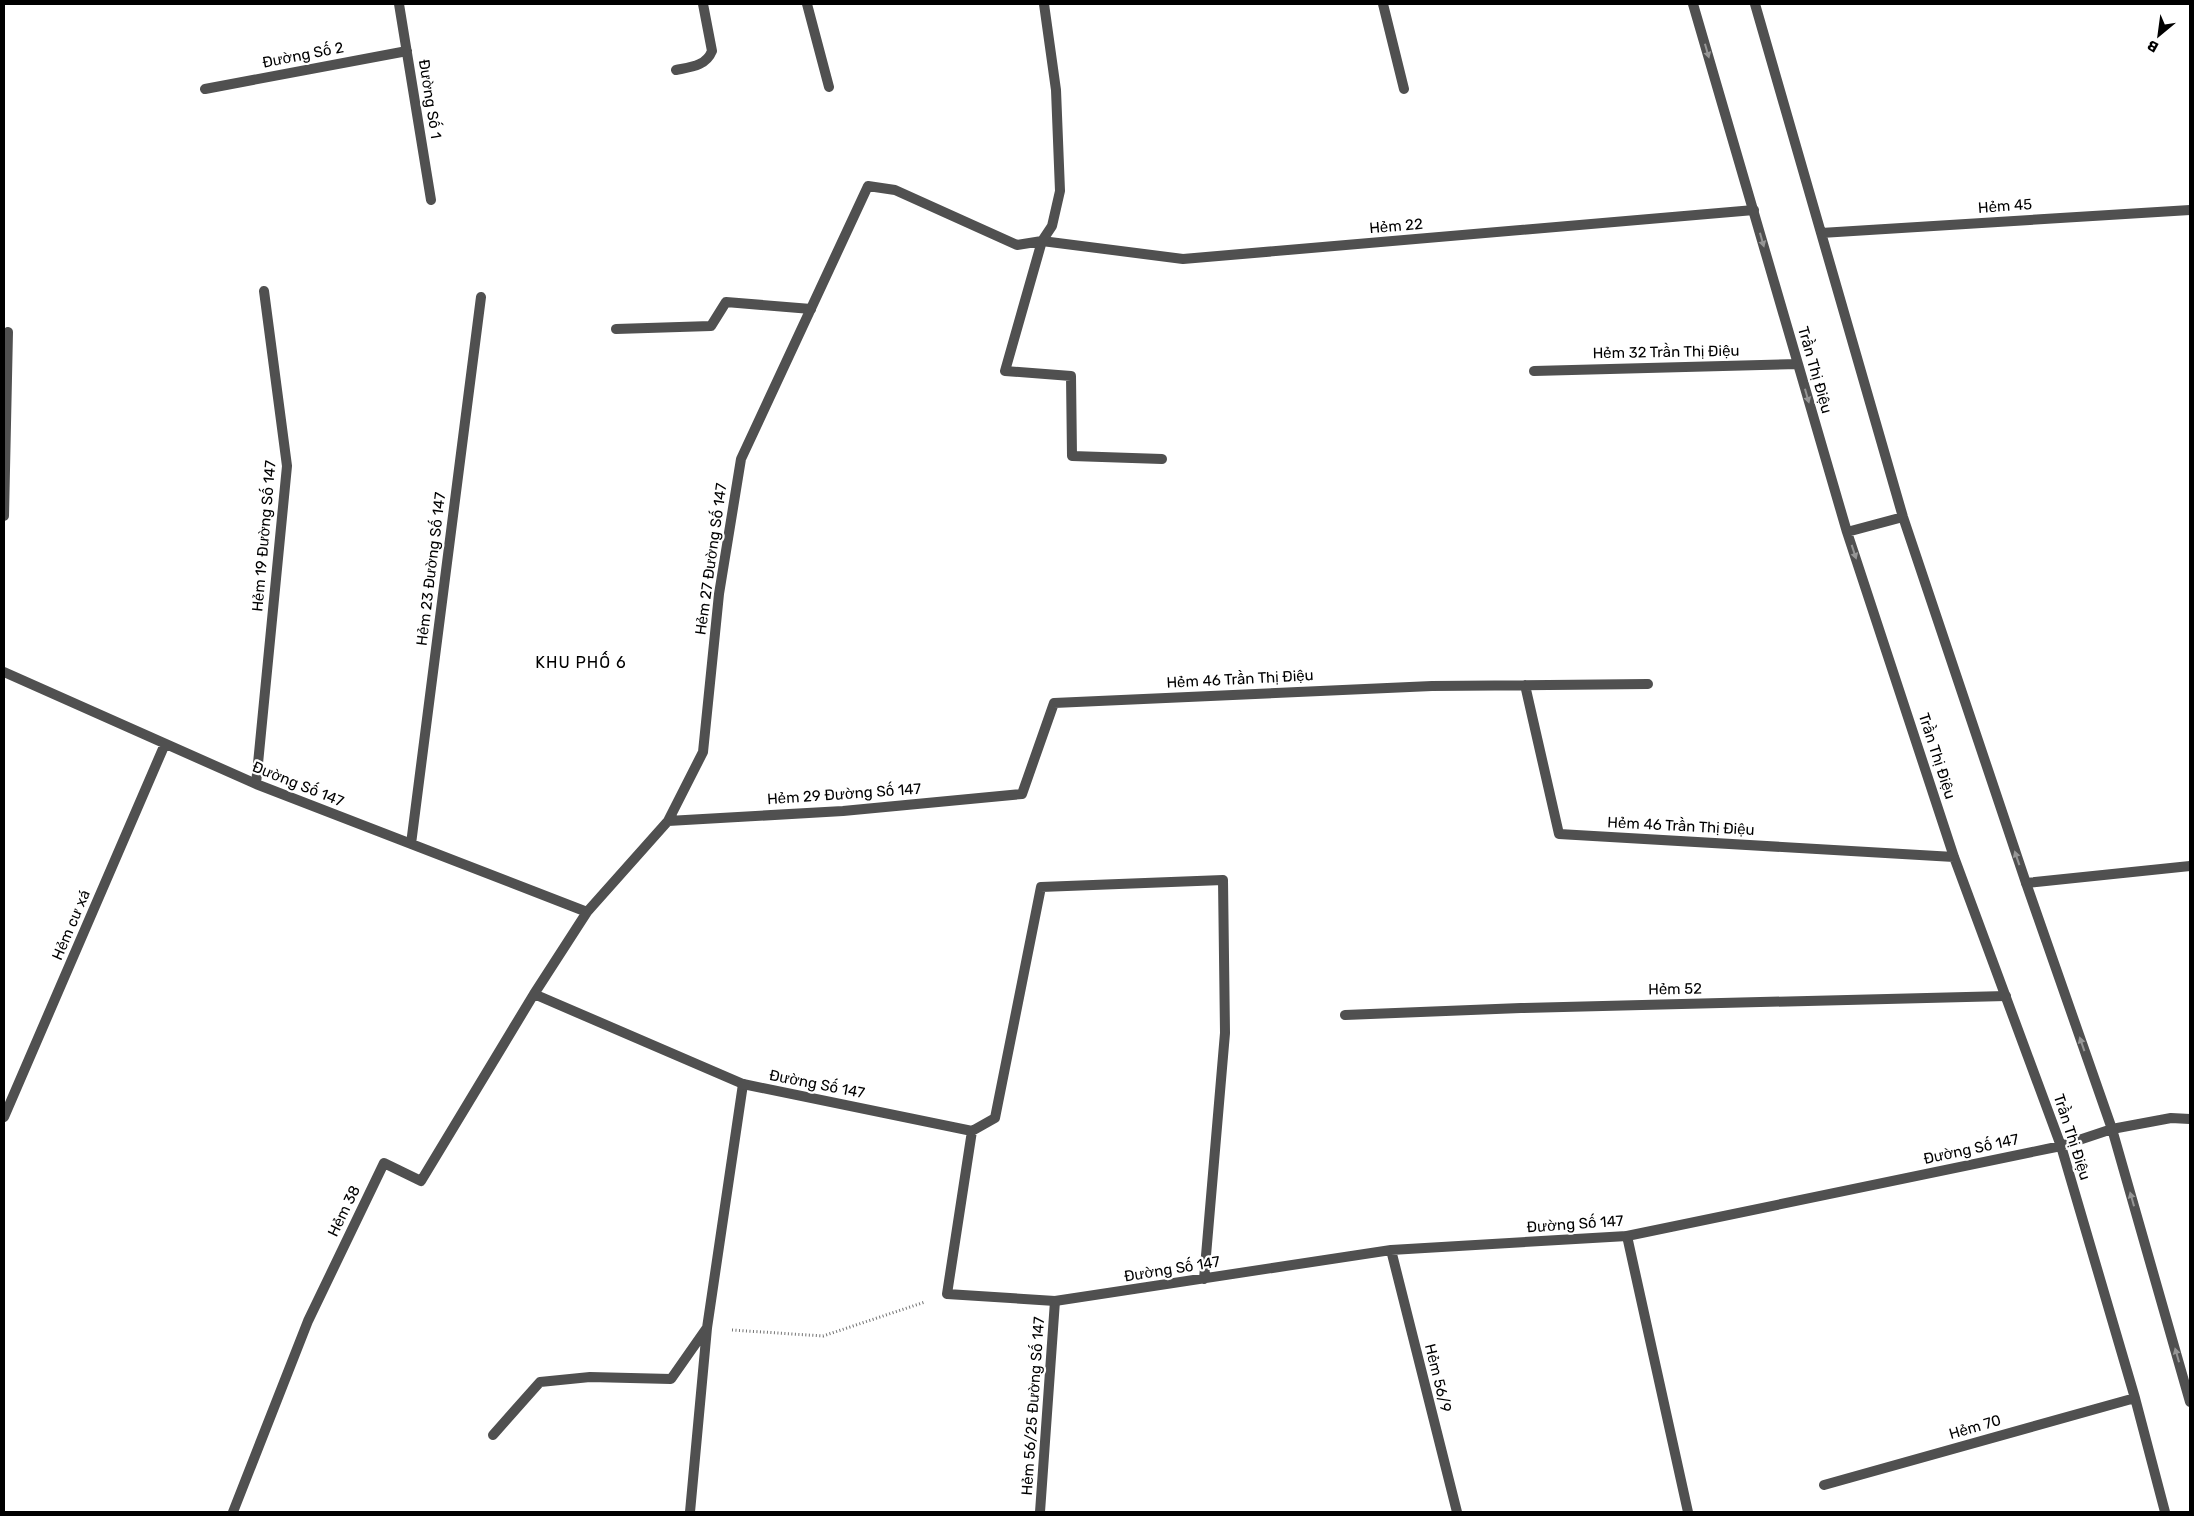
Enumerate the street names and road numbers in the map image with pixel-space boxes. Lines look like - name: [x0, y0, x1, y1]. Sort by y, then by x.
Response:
- street label: Đường Số 2: [261, 38, 345, 72]
- street label: Đường Số 1: [415, 58, 445, 140]
- street label: Hẻm 45: [1977, 195, 2033, 217]
- street label: Hẻm 22: [1368, 215, 1424, 237]
- street label: Trần Thị Điệu: [1794, 324, 1836, 416]
- street label: Hẻm 32 Trần Thị Điệu: [1592, 342, 1740, 362]
- street label: Hẻm 19 Đường Số 147: [248, 459, 280, 612]
- street label: Hẻm 27 Đường Số 147: [691, 482, 731, 636]
- street label: Hẻm 23 Đường Số 147: [412, 491, 449, 647]
- street label: Hẻm 46 Trần Thị Điệu: [1166, 666, 1314, 692]
- street label: Trần Thị Điệu: [1915, 710, 1960, 801]
- street label: Đường Số 147: [250, 757, 347, 811]
- street label: Hẻm 29 Đường Số 147: [766, 779, 922, 808]
- street label: Hẻm 46 Trần Thị Điệu: [1607, 813, 1755, 839]
- street label: Hẻm cư xá: [48, 887, 94, 963]
- street label: Hẻm 52: [1648, 980, 1702, 998]
- street label: Đường Số 147: [768, 1066, 867, 1102]
- street label: Trần Thị Điệu: [2050, 1091, 2095, 1182]
- street label: Đường Số 147: [1922, 1130, 2021, 1168]
- street label: Hẻm 38: [324, 1183, 364, 1239]
- street label: Đường Số 147: [1526, 1211, 1624, 1236]
- street label: Đường Số 147: [1123, 1252, 1222, 1285]
- street label: Hẻm 56/25 Đường Số 147: [1018, 1316, 1048, 1496]
- street label: Hẻm 56/9: [1421, 1342, 1455, 1414]
- street label: Hẻm 70: [1947, 1411, 2003, 1443]

